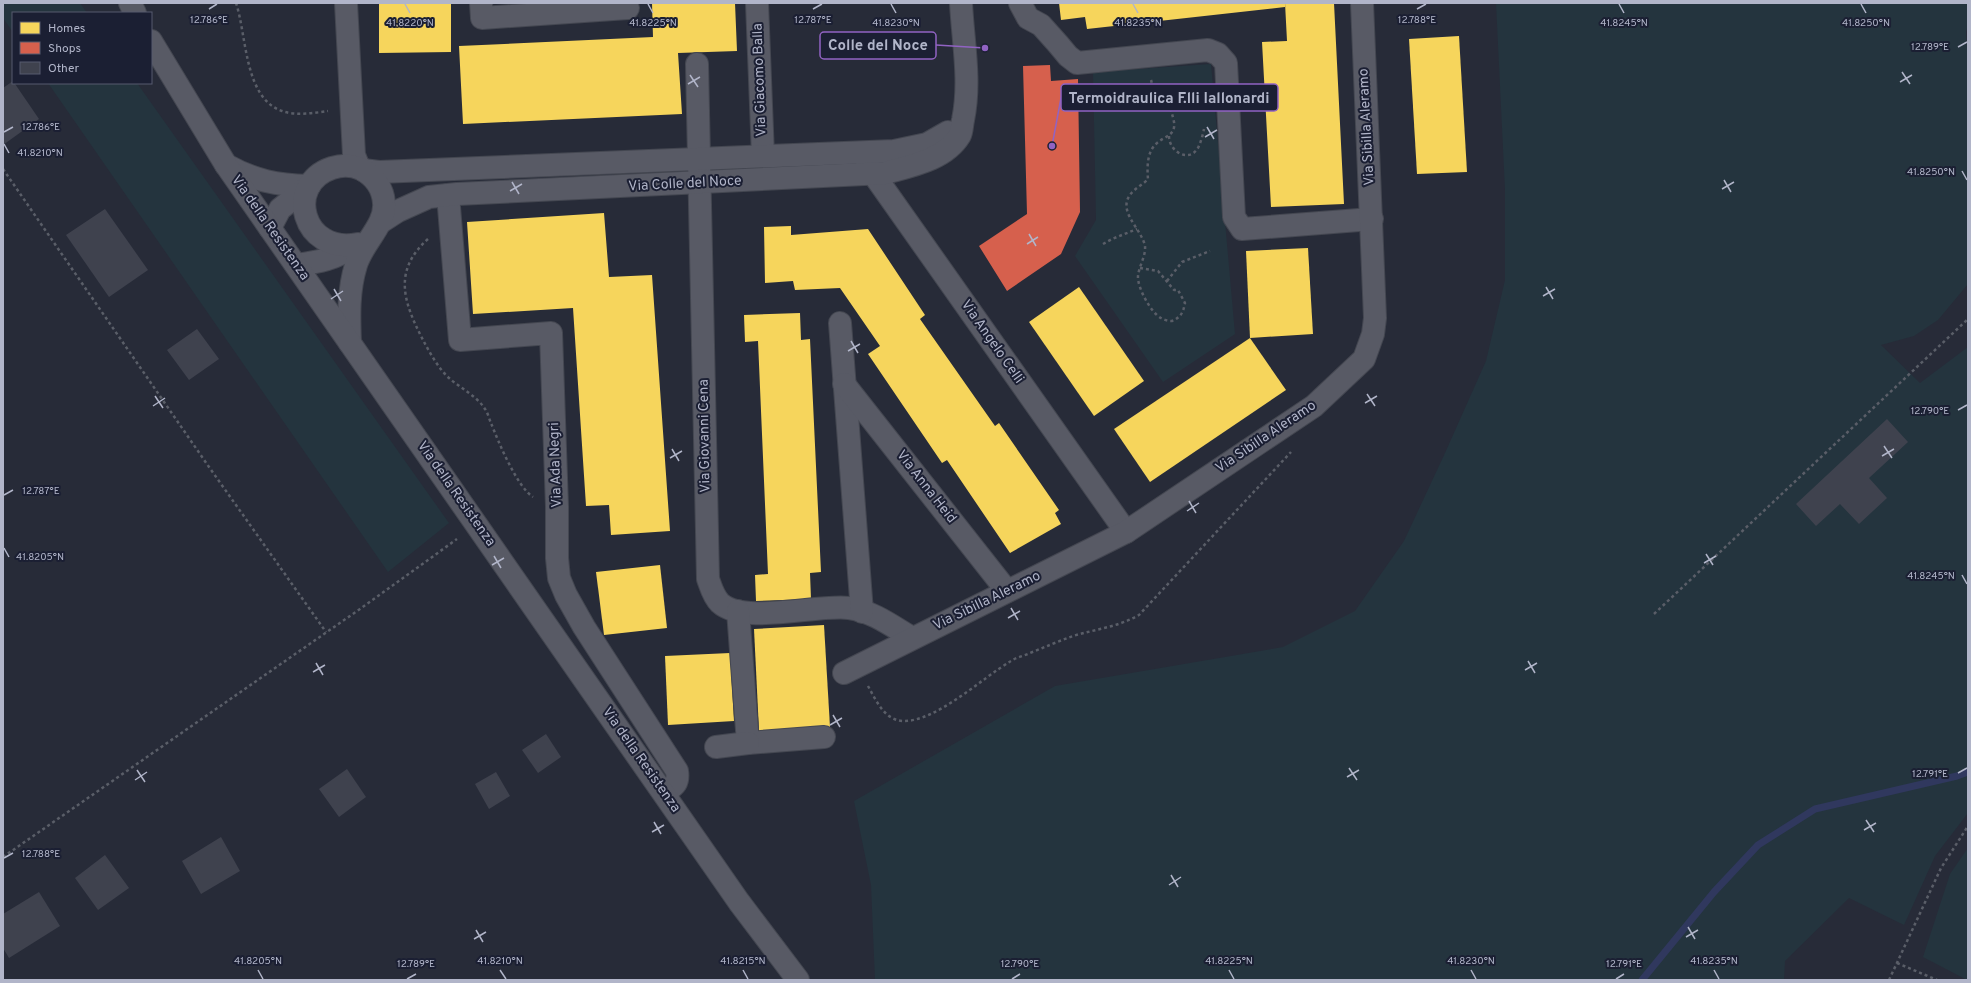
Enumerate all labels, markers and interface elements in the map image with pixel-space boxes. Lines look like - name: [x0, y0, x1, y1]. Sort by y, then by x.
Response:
- legend: [12, 12, 152, 84]
- text: 12.786°E: [190, 14, 228, 27]
- text: 12.787°E: [794, 14, 832, 27]
- text: 12.788°E: [1398, 14, 1436, 27]
- text: 41.8220°N: [386, 17, 434, 30]
- text: 41.8225°N: [629, 17, 677, 30]
- text: 41.8230°N: [872, 17, 920, 30]
- text: 41.8235°N: [1114, 17, 1162, 30]
- text: 41.8245°N: [1600, 17, 1648, 30]
- text: 41.8250°N: [1842, 17, 1890, 30]
- text: Homes: [48, 21, 85, 37]
- street label: Via Giacomo Balla: [750, 23, 770, 137]
- callout: Colle del Noce: [820, 32, 936, 59]
- text: Colle del Noce: [828, 37, 928, 56]
- text: Shops: [48, 41, 81, 57]
- text: 12.789°E: [1911, 41, 1949, 54]
- text: Other: [48, 61, 80, 77]
- street label: Via Sibilla Aleramo: [1355, 68, 1379, 186]
- callout: Termoidraulica F.lli Iallonardi: [1061, 84, 1278, 111]
- text: Termoidraulica F.lli Iallonardi: [1069, 90, 1269, 109]
- text: 12.786°E: [22, 121, 60, 134]
- text: 41.8210°N: [17, 147, 63, 160]
- text: 41.8250°N: [1907, 166, 1955, 179]
- street label: Via della Resistenza: [227, 172, 313, 284]
- street label: Via Colle del Noce: [628, 173, 742, 195]
- street label: Via Angelo Celli: [957, 297, 1027, 387]
- street label: Via Giovanni Cena: [696, 379, 714, 493]
- street label: Via Sibilla Aleramo: [1213, 397, 1320, 477]
- text: 12.790°E: [1911, 405, 1949, 418]
- street label: Via Ada Negri: [546, 422, 566, 508]
- street label: Via della Resistenza: [413, 438, 499, 550]
- street label: Via Anna Heid: [892, 447, 960, 527]
- text: 12.787°E: [22, 485, 60, 498]
- text: 41.8205°N: [16, 551, 64, 564]
- street label: Via Sibilla Aleramo: [930, 568, 1044, 634]
- text: 41.8245°N: [1907, 570, 1955, 583]
- street label: Via della Resistenza: [598, 704, 684, 816]
- text: 12.791°E: [1912, 768, 1948, 781]
- text: 12.788°E: [22, 848, 60, 861]
- text: 41.8205°N: [234, 955, 282, 968]
- text: 41.8210°N: [477, 955, 523, 968]
- text: 41.8215°N: [720, 955, 766, 968]
- text: 41.8225°N: [1205, 955, 1253, 968]
- text: 41.8230°N: [1447, 955, 1495, 968]
- text: 41.8235°N: [1690, 955, 1738, 968]
- text: 12.789°E: [397, 958, 435, 971]
- text: 12.790°E: [1001, 958, 1039, 971]
- text: 12.791°E: [1606, 958, 1642, 971]

